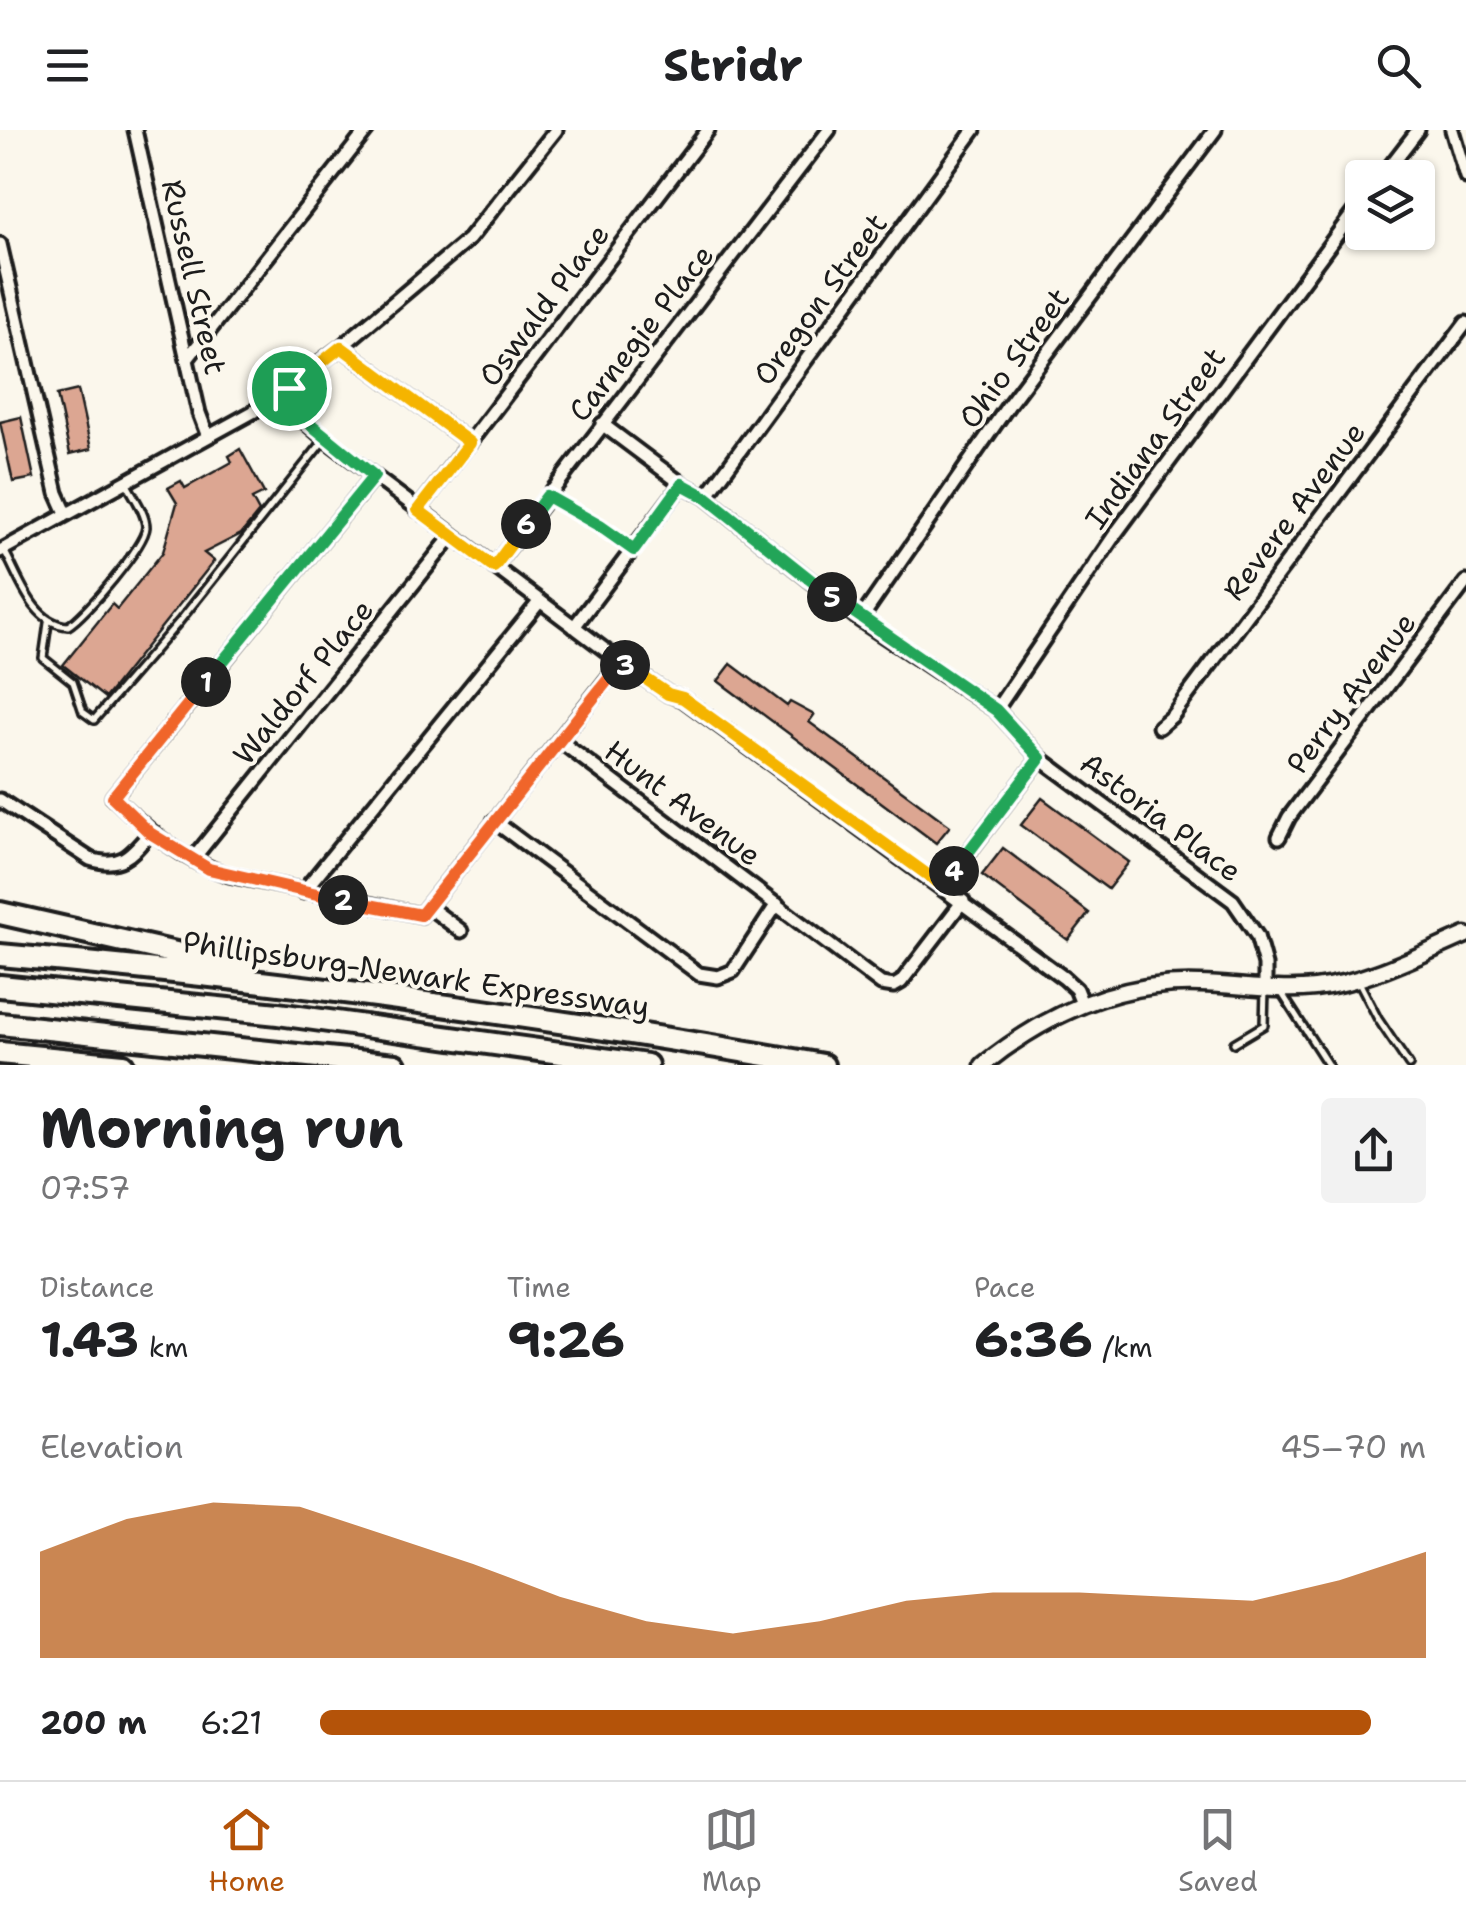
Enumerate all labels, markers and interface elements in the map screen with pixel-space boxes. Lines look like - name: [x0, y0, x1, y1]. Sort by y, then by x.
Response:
- text: Stridr: [663, 35, 803, 95]
- icon: menu: [40, 38, 95, 93]
- icon: search: [1371, 38, 1426, 93]
- map controls: [1345, 160, 1435, 250]
- button: layers: [1345, 160, 1435, 250]
- street label: Russell Street: [152, 176, 236, 378]
- street label: Oregon Street: [744, 205, 896, 393]
- street label: Oswald Place: [469, 215, 619, 395]
- street label: Carnegie Place: [559, 236, 723, 430]
- street label: Ohio Street: [949, 279, 1079, 437]
- street label: Indiana Street: [1075, 339, 1235, 537]
- pin: [247, 346, 332, 431]
- icon: arrive: [262, 361, 317, 416]
- street label: Revere Avenue: [1213, 413, 1375, 609]
- pin: 6: [501, 499, 551, 549]
- text: 6: [516, 505, 536, 543]
- pin: 5: [807, 572, 857, 622]
- text: 5: [823, 578, 841, 616]
- street label: Waldorf Place: [223, 590, 383, 774]
- street label: Perry Avenue: [1277, 604, 1425, 782]
- pin: 3: [600, 640, 650, 690]
- text: 3: [615, 646, 635, 684]
- pin: 1: [181, 657, 231, 707]
- text: 1: [200, 663, 212, 701]
- street label: Hunt Avenue: [596, 731, 770, 875]
- street label: Astoria Place: [1072, 743, 1250, 891]
- pin: 4: [929, 846, 979, 896]
- text: 4: [944, 852, 964, 890]
- pin: 2: [318, 875, 368, 925]
- text: 2: [333, 881, 353, 919]
- street label: Phillipsburg-Newark Expressway: [180, 921, 652, 1027]
- text: Morning run: [40, 1091, 404, 1165]
- button: share: [1321, 1098, 1426, 1203]
- text: 07:57: [40, 1166, 130, 1209]
- text: Distance: [40, 1268, 155, 1306]
- text: Time: [507, 1268, 571, 1306]
- text: Pace: [974, 1268, 1036, 1306]
- text: 1.43: [40, 1306, 139, 1373]
- text: 9:26: [507, 1306, 625, 1373]
- text: 6:36: [974, 1306, 1093, 1373]
- text: km: [139, 1328, 188, 1366]
- text: /km: [1093, 1328, 1153, 1366]
- text: Elevation: [40, 1425, 183, 1468]
- text: 45–70 m: [1280, 1425, 1426, 1468]
- text: 200 m: [40, 1701, 147, 1744]
- text: 6:21: [200, 1701, 263, 1744]
- tab: Home: [208, 1802, 285, 1900]
- tab: Map: [702, 1802, 762, 1900]
- tab: Saved: [1178, 1802, 1258, 1900]

